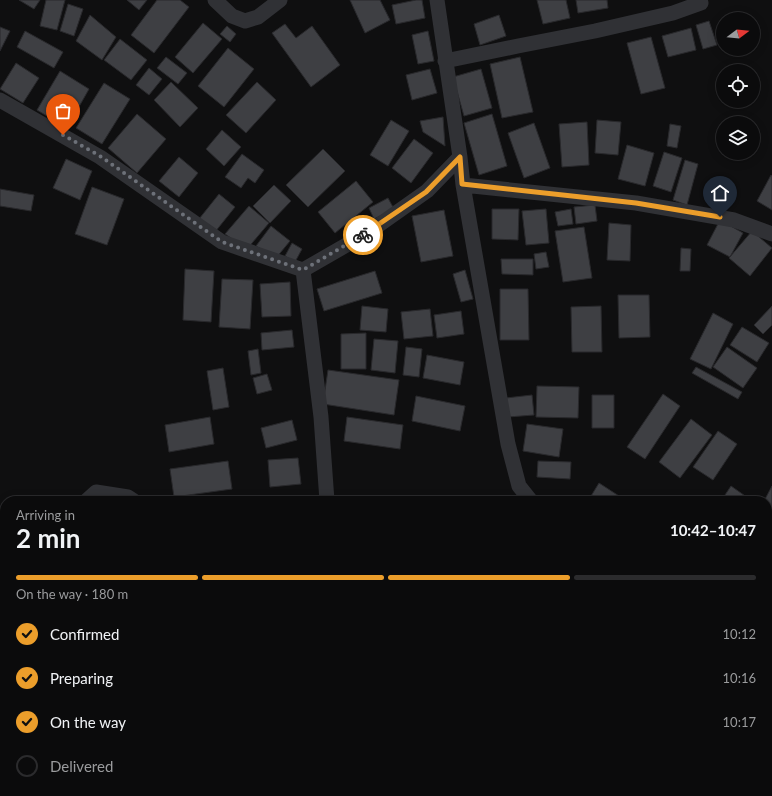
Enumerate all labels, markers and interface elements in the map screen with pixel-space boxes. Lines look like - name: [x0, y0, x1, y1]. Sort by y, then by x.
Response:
- north arrow: [716, 12, 760, 56]
- map controls: [716, 12, 760, 160]
- button: locate: [716, 64, 760, 108]
- pin: [46, 94, 80, 135]
- icon: bag: [52, 100, 74, 122]
- button: layers: [716, 116, 760, 160]
- pin: [703, 176, 737, 217]
- icon: home: [709, 182, 731, 204]
- courier: [343, 215, 383, 255]
- icon: bike: [352, 224, 374, 246]
- text: Arriving in: [16, 507, 75, 523]
- text: 10:42–10:47: [670, 521, 756, 539]
- text: 2 min: [16, 522, 80, 554]
- text: On the way · 180 m: [16, 586, 128, 602]
- icon: check: [16, 623, 38, 645]
- text: Confirmed: [50, 625, 119, 643]
- text: 10:12: [723, 626, 756, 642]
- icon: check: [16, 667, 38, 689]
- text: Preparing: [50, 669, 113, 687]
- text: 10:16: [723, 670, 756, 686]
- icon: check: [16, 711, 38, 733]
- text: On the way: [50, 713, 126, 731]
- text: 10:17: [723, 714, 756, 730]
- text: Delivered: [50, 757, 113, 775]

